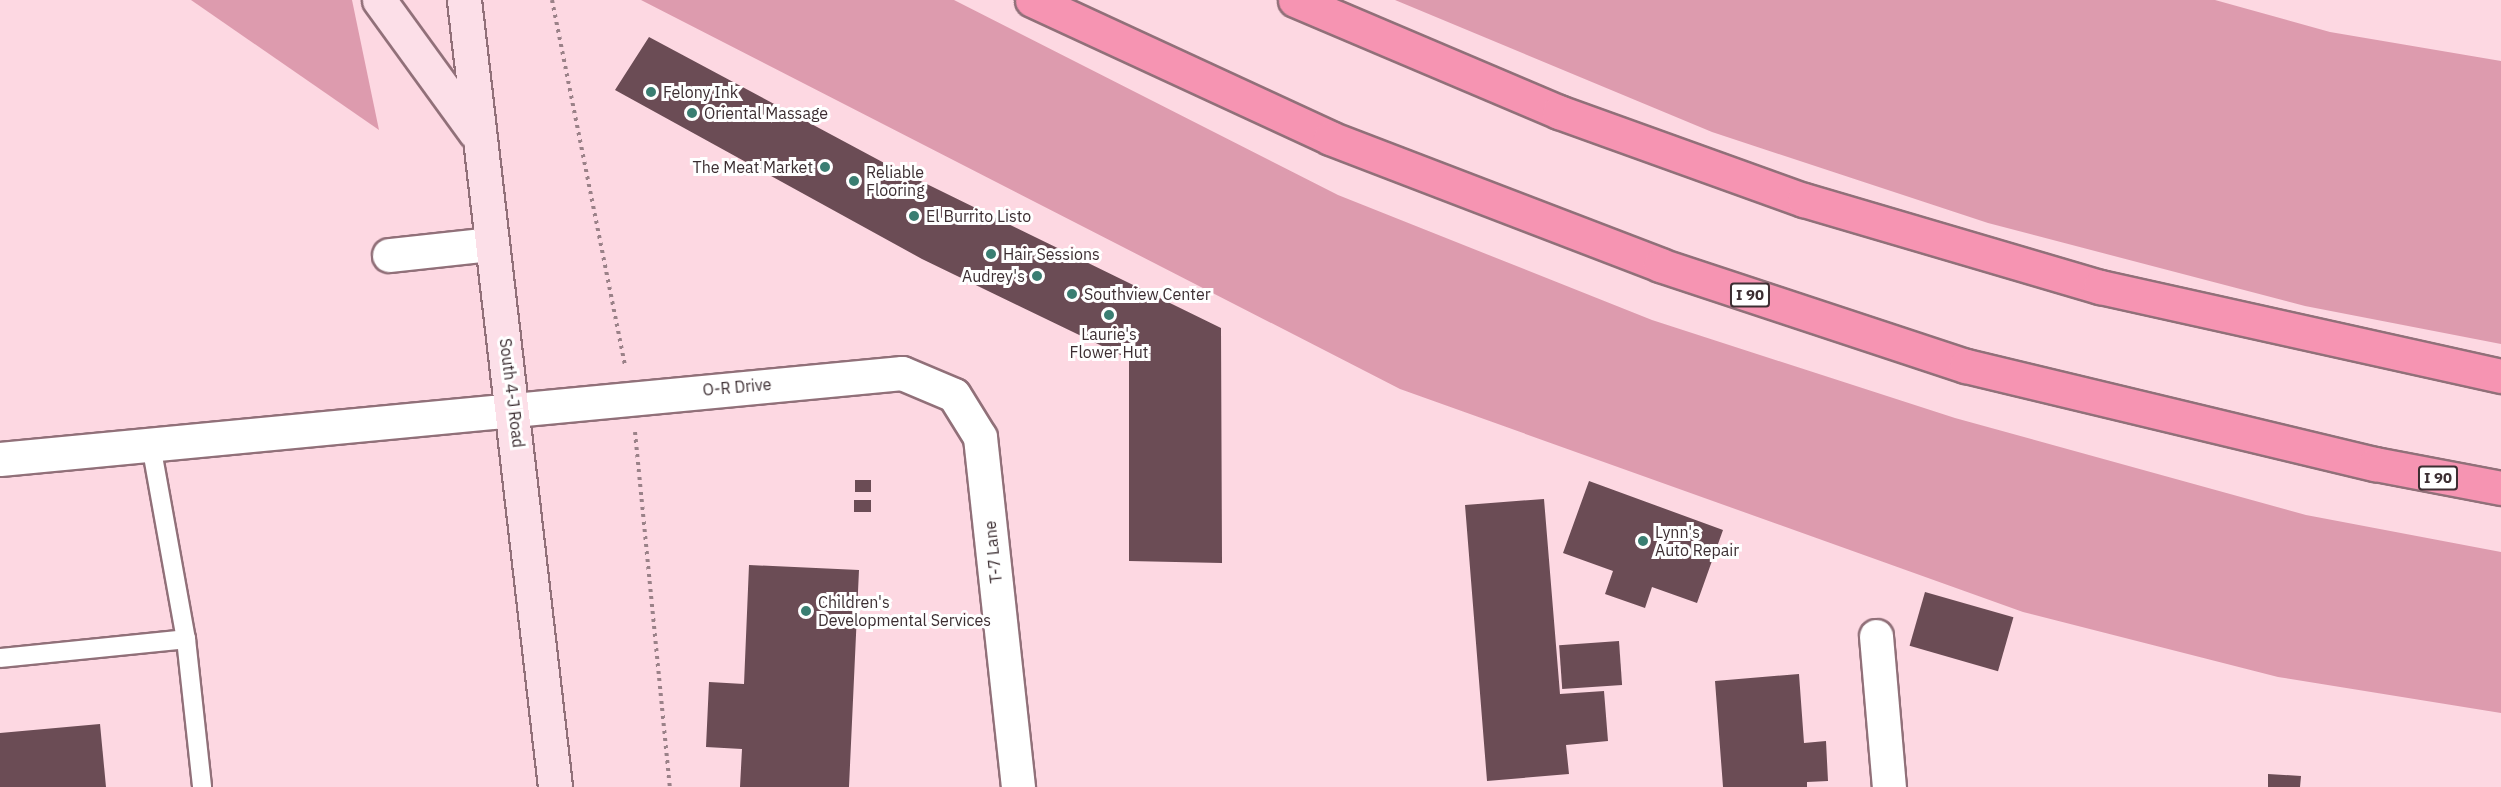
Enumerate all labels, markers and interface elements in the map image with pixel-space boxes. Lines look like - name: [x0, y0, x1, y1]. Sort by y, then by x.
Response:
- place label: Felony Ink: [663, 82, 738, 102]
- marker: Felony Ink: [644, 85, 658, 99]
- place label: Oriental Massage: [704, 103, 828, 123]
- marker: Oriental Massage: [685, 106, 699, 120]
- place label: The Meat Market: [693, 157, 813, 177]
- marker: The Meat Market: [818, 160, 832, 174]
- place label: Reliable Flooring: [866, 162, 925, 200]
- marker: Reliable Flooring: [847, 174, 861, 188]
- place label: El Burrito Listo: [926, 206, 1031, 226]
- marker: El Burrito Listo: [907, 209, 921, 223]
- place label: Hair Sessions: [1003, 244, 1100, 264]
- marker: Hair Sessions: [984, 247, 998, 261]
- place label: Audrey's: [962, 266, 1025, 286]
- marker: Audrey's: [1030, 269, 1044, 283]
- road number: I 90: [1729, 283, 1771, 307]
- place label: Southview Center: [1084, 284, 1211, 304]
- marker: Southview Center: [1065, 287, 1079, 301]
- marker: Laurie's Flower Hut: [1102, 308, 1116, 322]
- place label: Laurie's Flower Hut: [1070, 324, 1148, 362]
- street label: South 4-J Road: [496, 337, 528, 449]
- street label: O-R Drive: [702, 374, 772, 400]
- road number: I 90: [2417, 466, 2459, 490]
- street label: T-7 Lane: [980, 520, 1006, 584]
- place label: Lynn's Auto Repair: [1655, 522, 1739, 560]
- marker: Lynn's Auto Repair: [1636, 534, 1650, 548]
- place label: Children's Developmental Services: [818, 592, 991, 630]
- marker: Children's Developmental Services: [799, 604, 813, 618]

